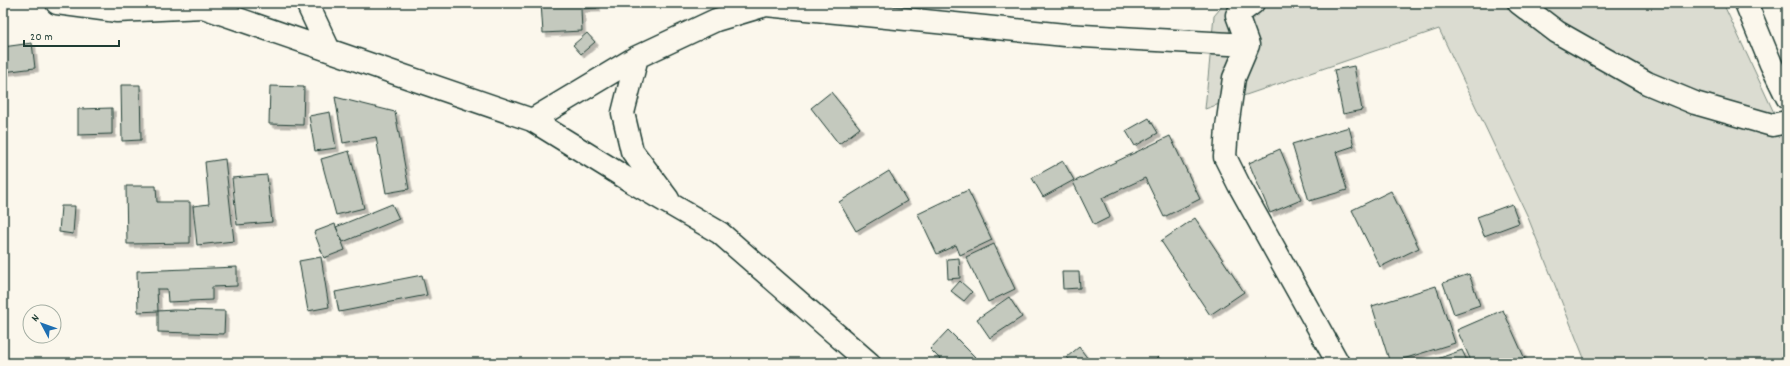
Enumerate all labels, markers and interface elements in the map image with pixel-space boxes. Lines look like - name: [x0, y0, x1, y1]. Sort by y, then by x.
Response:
- scale bar: [24, 22, 119, 48]
- text: 20 m: [30, 29, 53, 46]
- north arrow: [22, 304, 62, 344]
- text: N: [28, 311, 44, 326]

